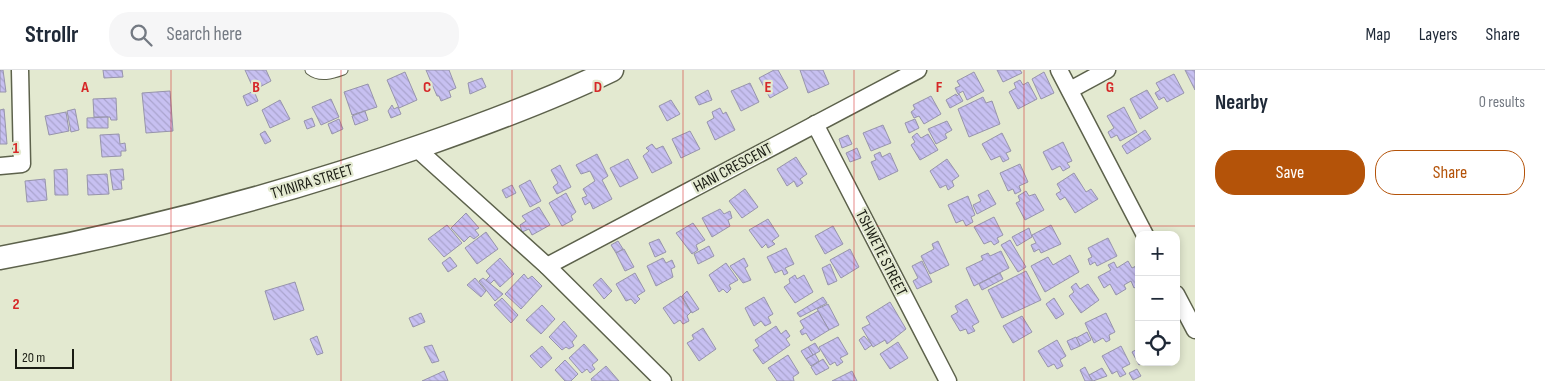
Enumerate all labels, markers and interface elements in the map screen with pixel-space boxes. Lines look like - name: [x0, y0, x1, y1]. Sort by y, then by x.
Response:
- search box: [109, 12, 459, 57]
- text: Strollr: [25, 20, 79, 49]
- icon: search: [127, 21, 155, 49]
- text: Search here: [167, 23, 242, 46]
- text: Map: [1366, 24, 1391, 45]
- text: Layers: [1419, 24, 1458, 45]
- text: Share: [1486, 24, 1520, 45]
- text: A: [80, 78, 89, 97]
- text: B: [252, 78, 260, 97]
- text: C: [423, 78, 431, 97]
- text: D: [594, 78, 602, 97]
- text: E: [765, 78, 772, 97]
- text: F: [936, 78, 943, 97]
- text: G: [1106, 78, 1114, 97]
- text: Nearby: [1215, 90, 1268, 115]
- text: 0 results: [1479, 93, 1525, 112]
- text: 1: [13, 139, 20, 158]
- street label: HANI CRESCENT: [690, 139, 776, 197]
- button: Save: [1215, 150, 1365, 195]
- button: Share: [1375, 150, 1525, 195]
- street label: TYINIRA STREET: [269, 160, 356, 203]
- street label: TSHWETE STREET: [851, 207, 911, 300]
- map controls: [1135, 231, 1180, 366]
- button: +: [1135, 231, 1180, 276]
- button: −: [1135, 276, 1180, 321]
- text: 2: [12, 295, 20, 314]
- button: locate: [1135, 321, 1180, 366]
- scale bar: [15, 346, 74, 369]
- text: 20 m: [22, 349, 45, 366]

